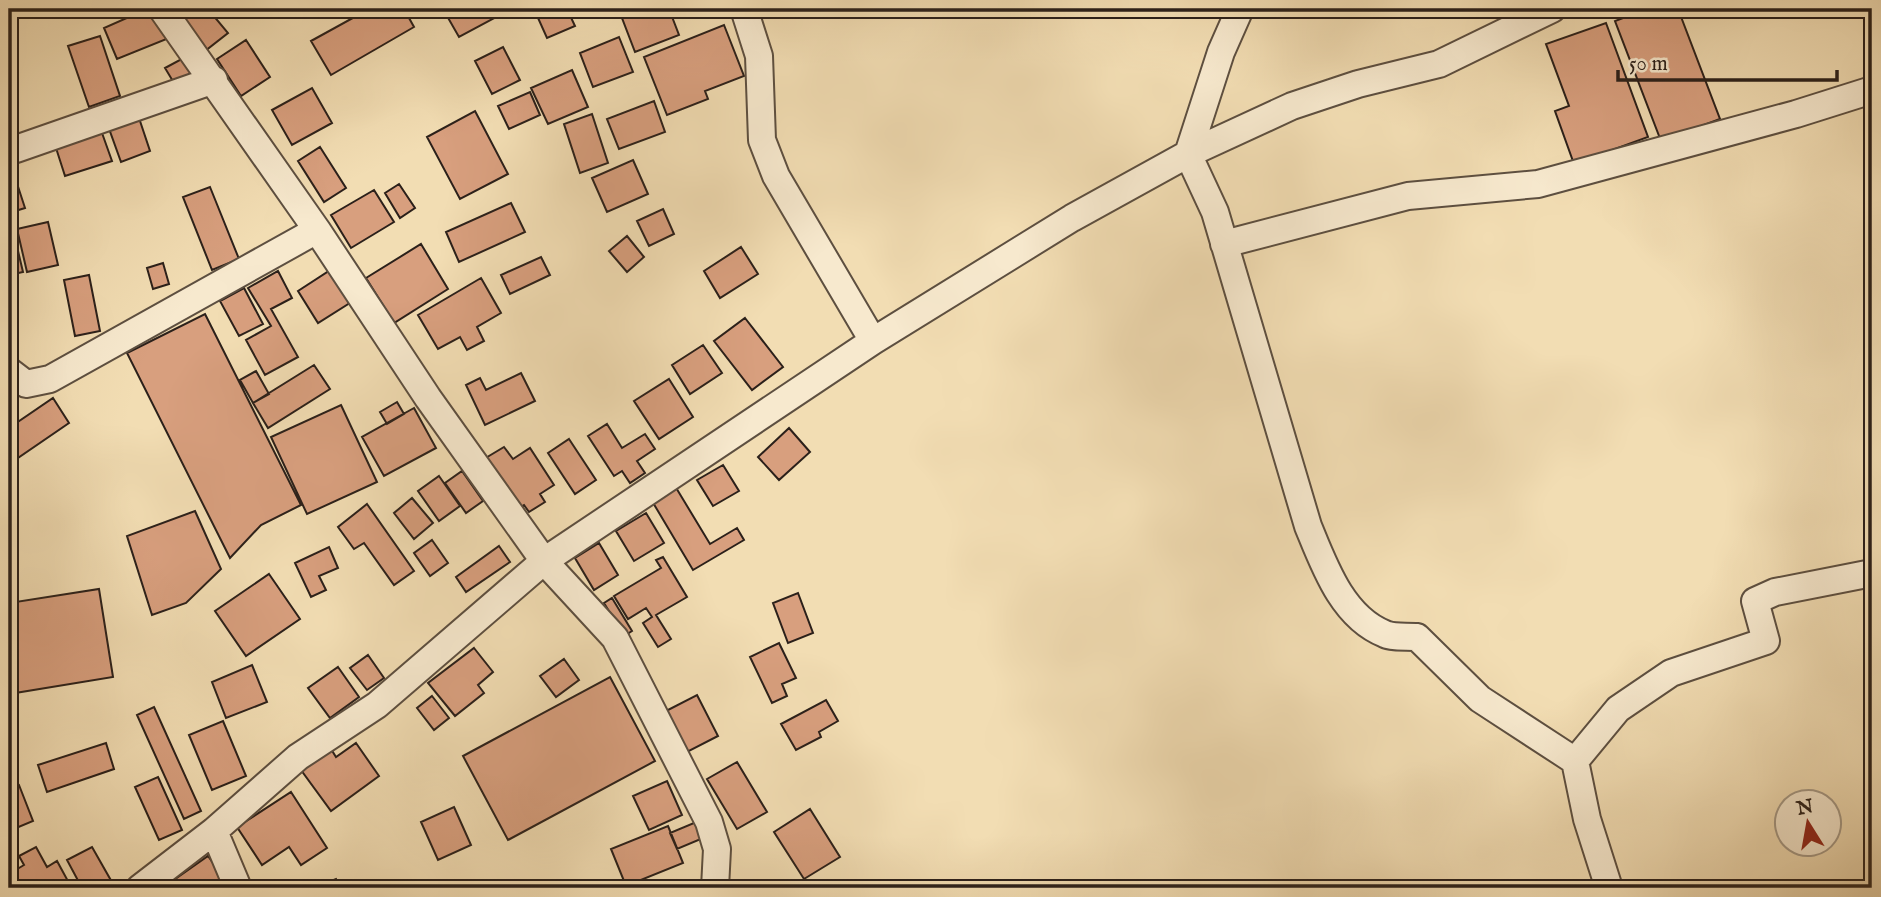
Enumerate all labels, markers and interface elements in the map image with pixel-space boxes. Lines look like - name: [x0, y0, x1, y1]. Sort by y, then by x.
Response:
- scale bar: [1618, 38, 1837, 82]
- text: 50 m: [1629, 51, 1668, 78]
- north arrow: [1772, 788, 1842, 858]
- text: N: [1794, 795, 1816, 822]

